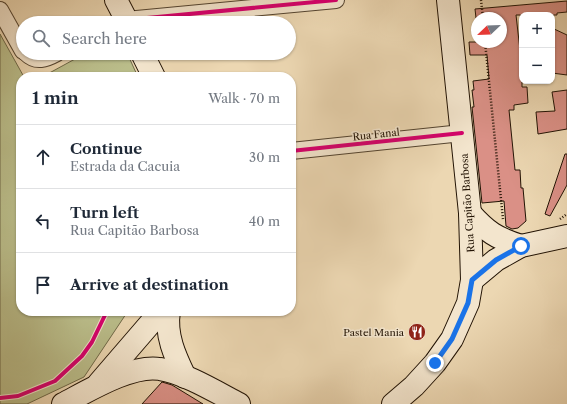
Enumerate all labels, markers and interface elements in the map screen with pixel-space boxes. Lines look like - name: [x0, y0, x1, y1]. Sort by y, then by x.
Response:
- north arrow: [471, 12, 507, 48]
- map controls: [519, 12, 555, 84]
- button: +: [519, 12, 555, 48]
- search box: [16, 16, 296, 60]
- icon: search: [30, 27, 52, 49]
- text: Search here: [62, 29, 147, 48]
- button: −: [519, 48, 555, 84]
- text: 1 min: [32, 88, 79, 108]
- text: Walk · 70 m: [208, 90, 280, 106]
- street label: Rua Fanal: [352, 126, 400, 143]
- text: Continue: [70, 139, 142, 158]
- icon: ahead: [32, 146, 54, 168]
- text: 30 m: [249, 149, 280, 165]
- street label: Rua Capitão Barbosa: [457, 152, 477, 253]
- text: Estrada da Cacuia: [70, 158, 180, 174]
- text: Turn left: [70, 203, 139, 222]
- icon: left: [32, 210, 54, 232]
- text: 40 m: [249, 213, 280, 229]
- text: Rua Capitão Barbosa: [70, 222, 199, 238]
- route start: [512, 237, 530, 255]
- icon: arrive: [32, 274, 54, 296]
- text: Arrive at destination: [70, 275, 229, 294]
- restaurant icon: Pastel Mania: [407, 322, 427, 342]
- place label: Pastel Mania: [343, 326, 405, 339]
- route end: [426, 354, 444, 372]

